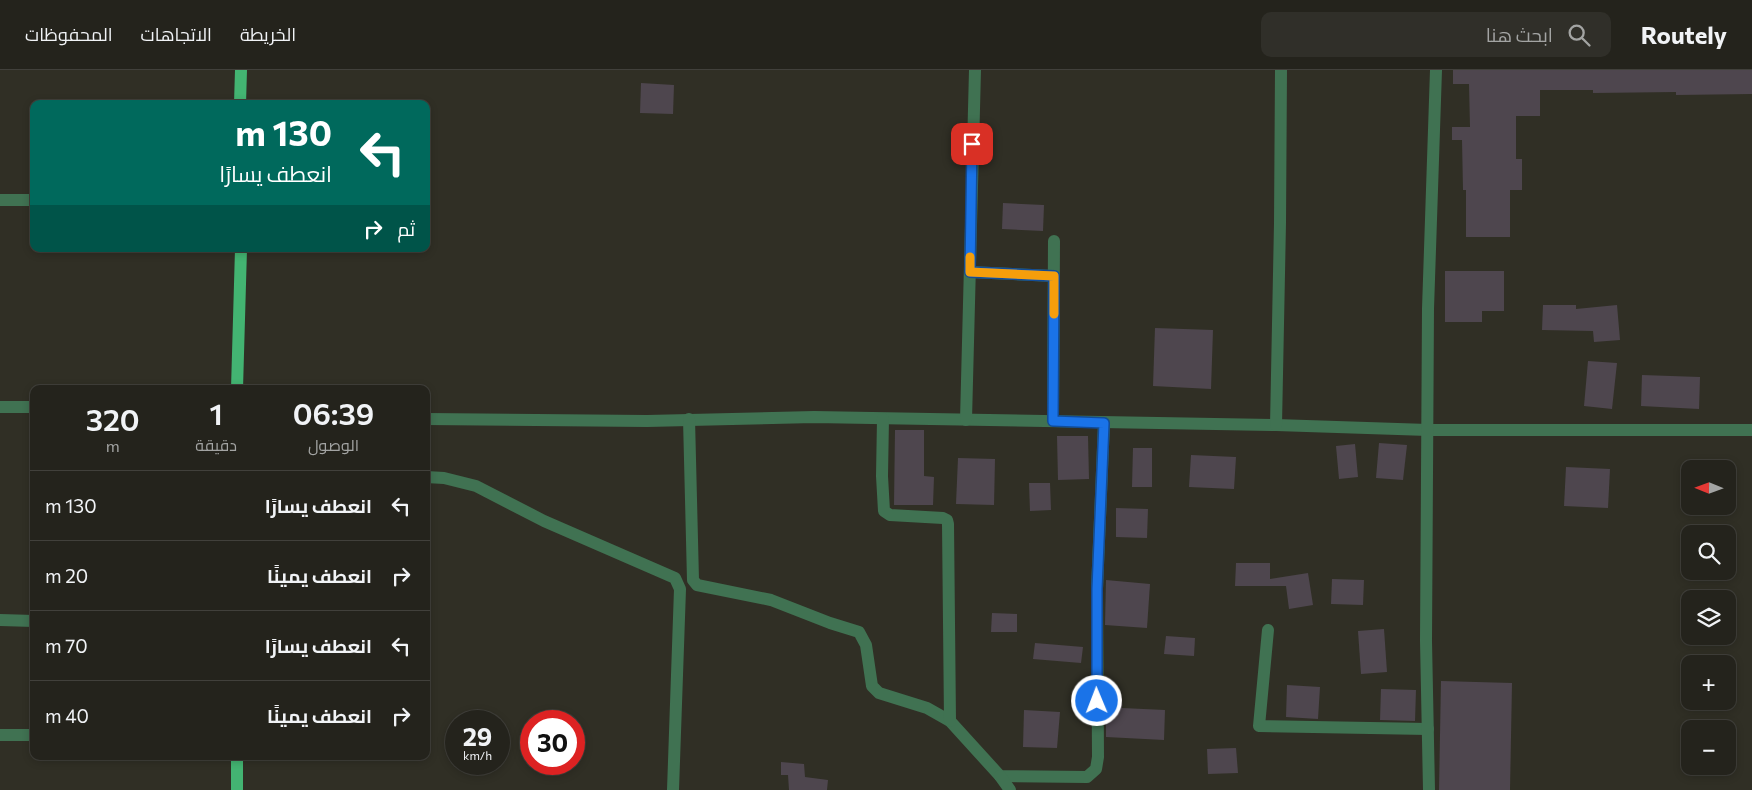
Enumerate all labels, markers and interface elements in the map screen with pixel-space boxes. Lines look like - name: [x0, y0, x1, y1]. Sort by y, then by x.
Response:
- search box: [1261, 12, 1611, 57]
- text: Routely: [1641, 20, 1727, 49]
- icon: search: [1565, 21, 1593, 49]
- text: المحفوظات: [25, 23, 113, 45]
- text: الاتجاهات: [141, 23, 212, 45]
- text: الخريطة: [240, 23, 296, 45]
- text: ابحث هنا: [1486, 23, 1553, 46]
- text: 130 m: [235, 110, 332, 153]
- icon: left: [350, 120, 415, 185]
- pin: [951, 123, 993, 165]
- icon: arrive: [958, 130, 986, 158]
- text: انعطف يسارًا: [219, 160, 332, 187]
- icon: right: [359, 215, 387, 243]
- text: ثم: [397, 217, 415, 240]
- text: 1: [209, 394, 223, 431]
- text: 06:39: [293, 394, 374, 431]
- text: 320: [86, 400, 140, 437]
- text: دقيقة: [195, 435, 237, 454]
- text: الوصول: [308, 435, 359, 454]
- text: m: [106, 436, 120, 455]
- north arrow: [1681, 460, 1736, 515]
- map controls: [1681, 460, 1736, 775]
- icon: left: [387, 492, 415, 520]
- text: 130 m: [45, 494, 97, 517]
- text: انعطف يسارًا: [265, 494, 372, 517]
- button: search: [1681, 525, 1736, 580]
- icon: right: [387, 562, 415, 590]
- text: 20 m: [45, 564, 88, 587]
- text: انعطف يمينًا: [267, 564, 372, 587]
- button: layers: [1681, 590, 1736, 645]
- icon: left: [387, 632, 415, 660]
- text: 70 m: [45, 634, 88, 657]
- text: انعطف يسارًا: [265, 634, 372, 657]
- button: +: [1681, 655, 1736, 710]
- position arrow: [1070, 674, 1122, 726]
- icon: right: [387, 702, 415, 730]
- text: 40 m: [45, 704, 89, 727]
- text: انعطف يمينًا: [267, 704, 372, 727]
- speed limit sign: 30: [520, 710, 585, 775]
- button: −: [1681, 720, 1736, 775]
- text: 29: [463, 721, 492, 751]
- text: km/h: [463, 748, 492, 762]

